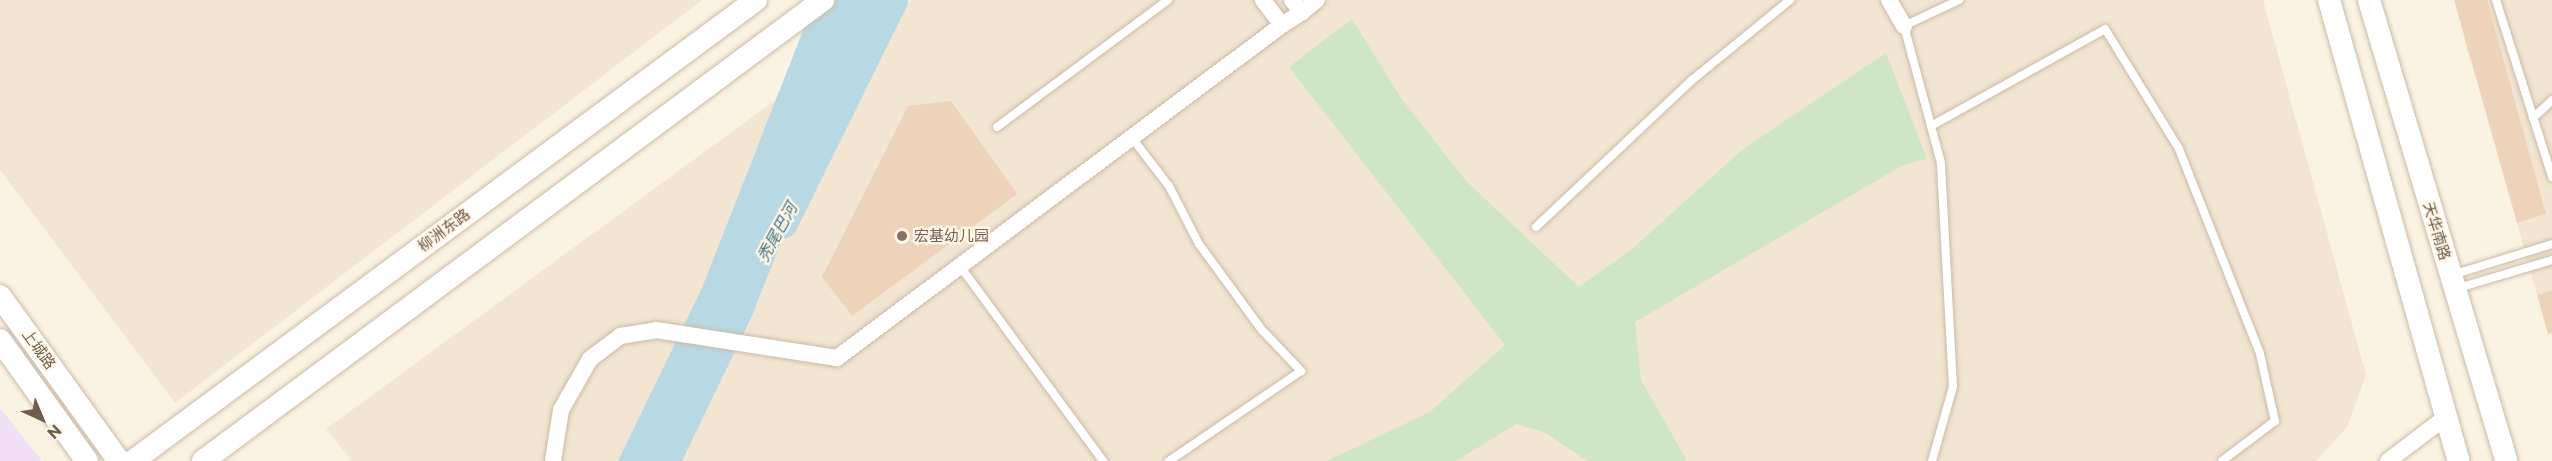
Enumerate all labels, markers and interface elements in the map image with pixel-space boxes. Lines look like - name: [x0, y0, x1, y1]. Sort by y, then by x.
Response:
- water label: 秃尾巴河: [753, 199, 801, 265]
- street label: 天华南路: [2420, 200, 2454, 262]
- street label: 柳洲东路: [415, 205, 473, 255]
- place label: 宏基幼儿园: [914, 227, 989, 245]
- marker: 宏基幼儿园: [895, 229, 909, 243]
- street label: 上城路: [18, 326, 60, 372]
- north arrow: [12, 389, 72, 449]
- text: N: [44, 421, 66, 443]

